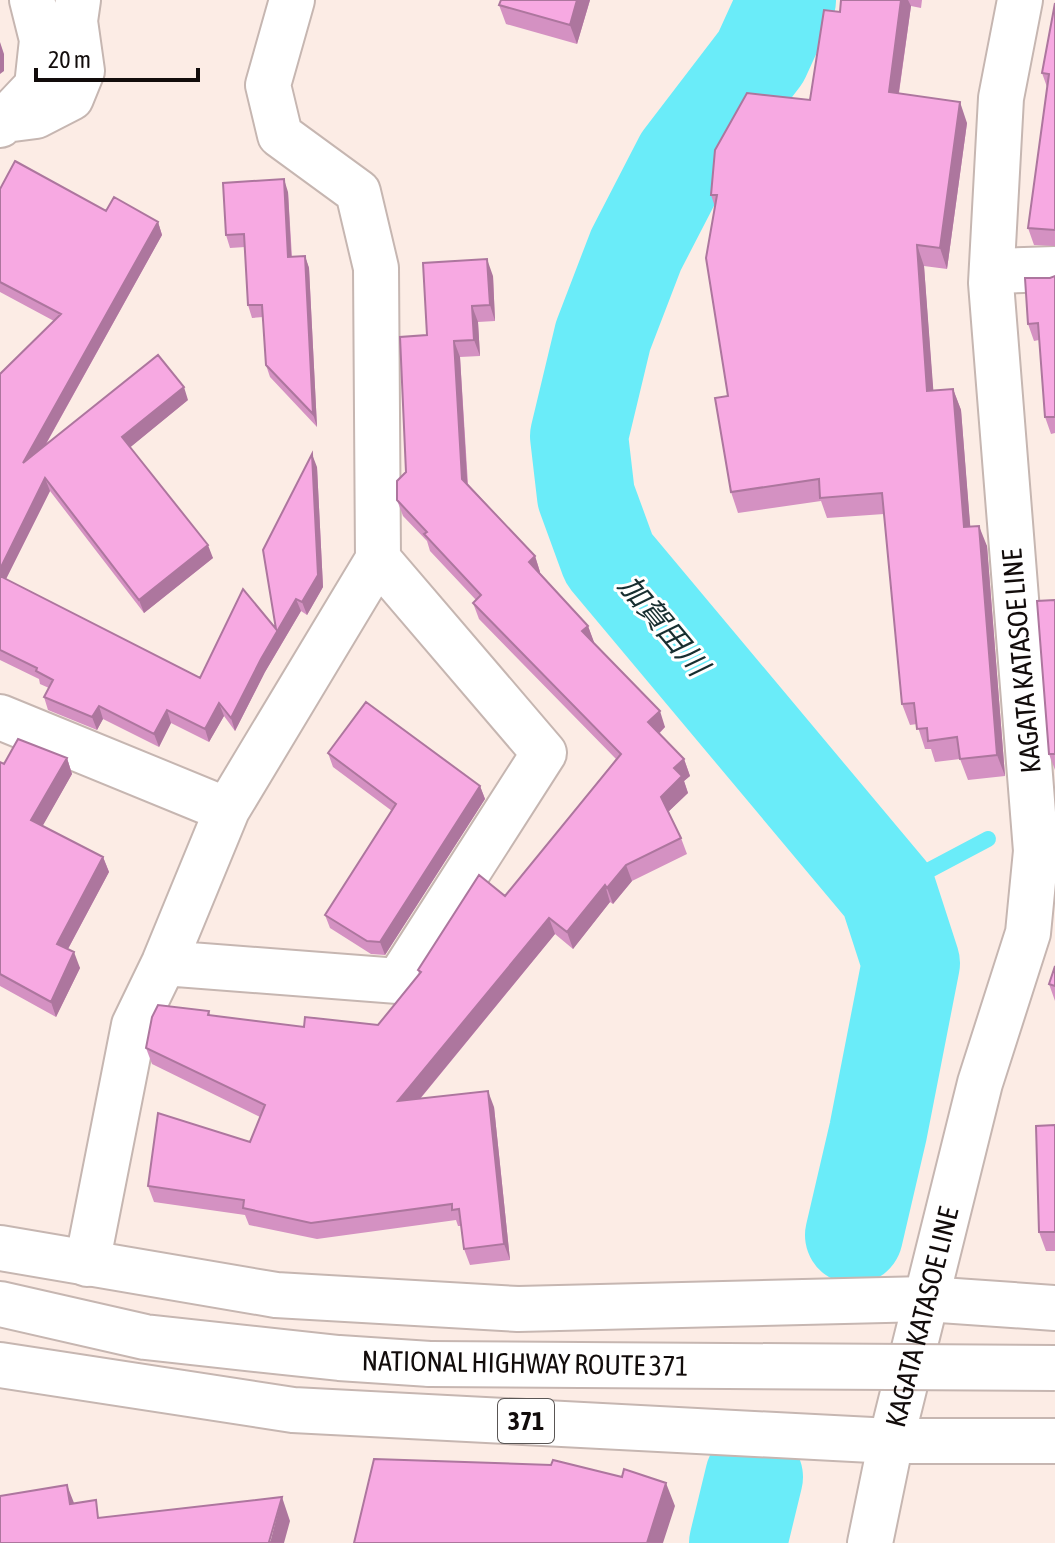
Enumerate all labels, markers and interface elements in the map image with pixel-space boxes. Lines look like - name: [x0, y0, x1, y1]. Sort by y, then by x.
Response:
- scale bar: [36, 32, 198, 82]
- text: 20 m: [48, 46, 91, 73]
- street label: KAGATA KATASOE LINE: [995, 547, 1047, 775]
- water label: 加賀田川: [612, 568, 718, 684]
- street label: KAGATA KATASOE LINE: [879, 1204, 965, 1430]
- street label: NATIONAL HIGHWAY ROUTE 371: [361, 1344, 689, 1382]
- road number: 371: [498, 1399, 554, 1443]

